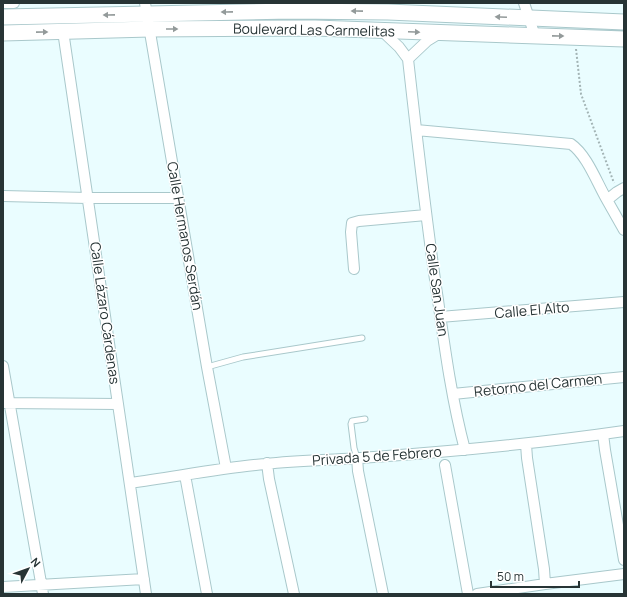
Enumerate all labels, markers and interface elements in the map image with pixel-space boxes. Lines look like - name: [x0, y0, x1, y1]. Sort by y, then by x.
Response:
- one-way arrow: [350, 8, 363, 14]
- one-way arrow: [220, 9, 233, 15]
- one-way arrow: [102, 12, 115, 18]
- one-way arrow: [494, 14, 507, 20]
- street label: Boulevard Las Carmelitas: [233, 19, 395, 40]
- one-way arrow: [166, 26, 179, 32]
- one-way arrow: [408, 28, 420, 35]
- one-way arrow: [36, 29, 49, 35]
- one-way arrow: [552, 33, 565, 39]
- street label: Calle Hermanos Serdán: [163, 160, 208, 312]
- street label: Calle Lázaro Cárdenas: [86, 241, 125, 385]
- street label: Calle San Juan: [422, 242, 453, 338]
- street label: Calle El Alto: [494, 297, 570, 322]
- street label: Retorno del Carmen: [473, 368, 603, 401]
- street label: Privada 5 de Febrero: [312, 441, 442, 470]
- north arrow: [8, 549, 48, 589]
- text: N: [28, 554, 44, 570]
- scale bar: [491, 563, 579, 589]
- text: 50 m: [497, 568, 524, 585]

